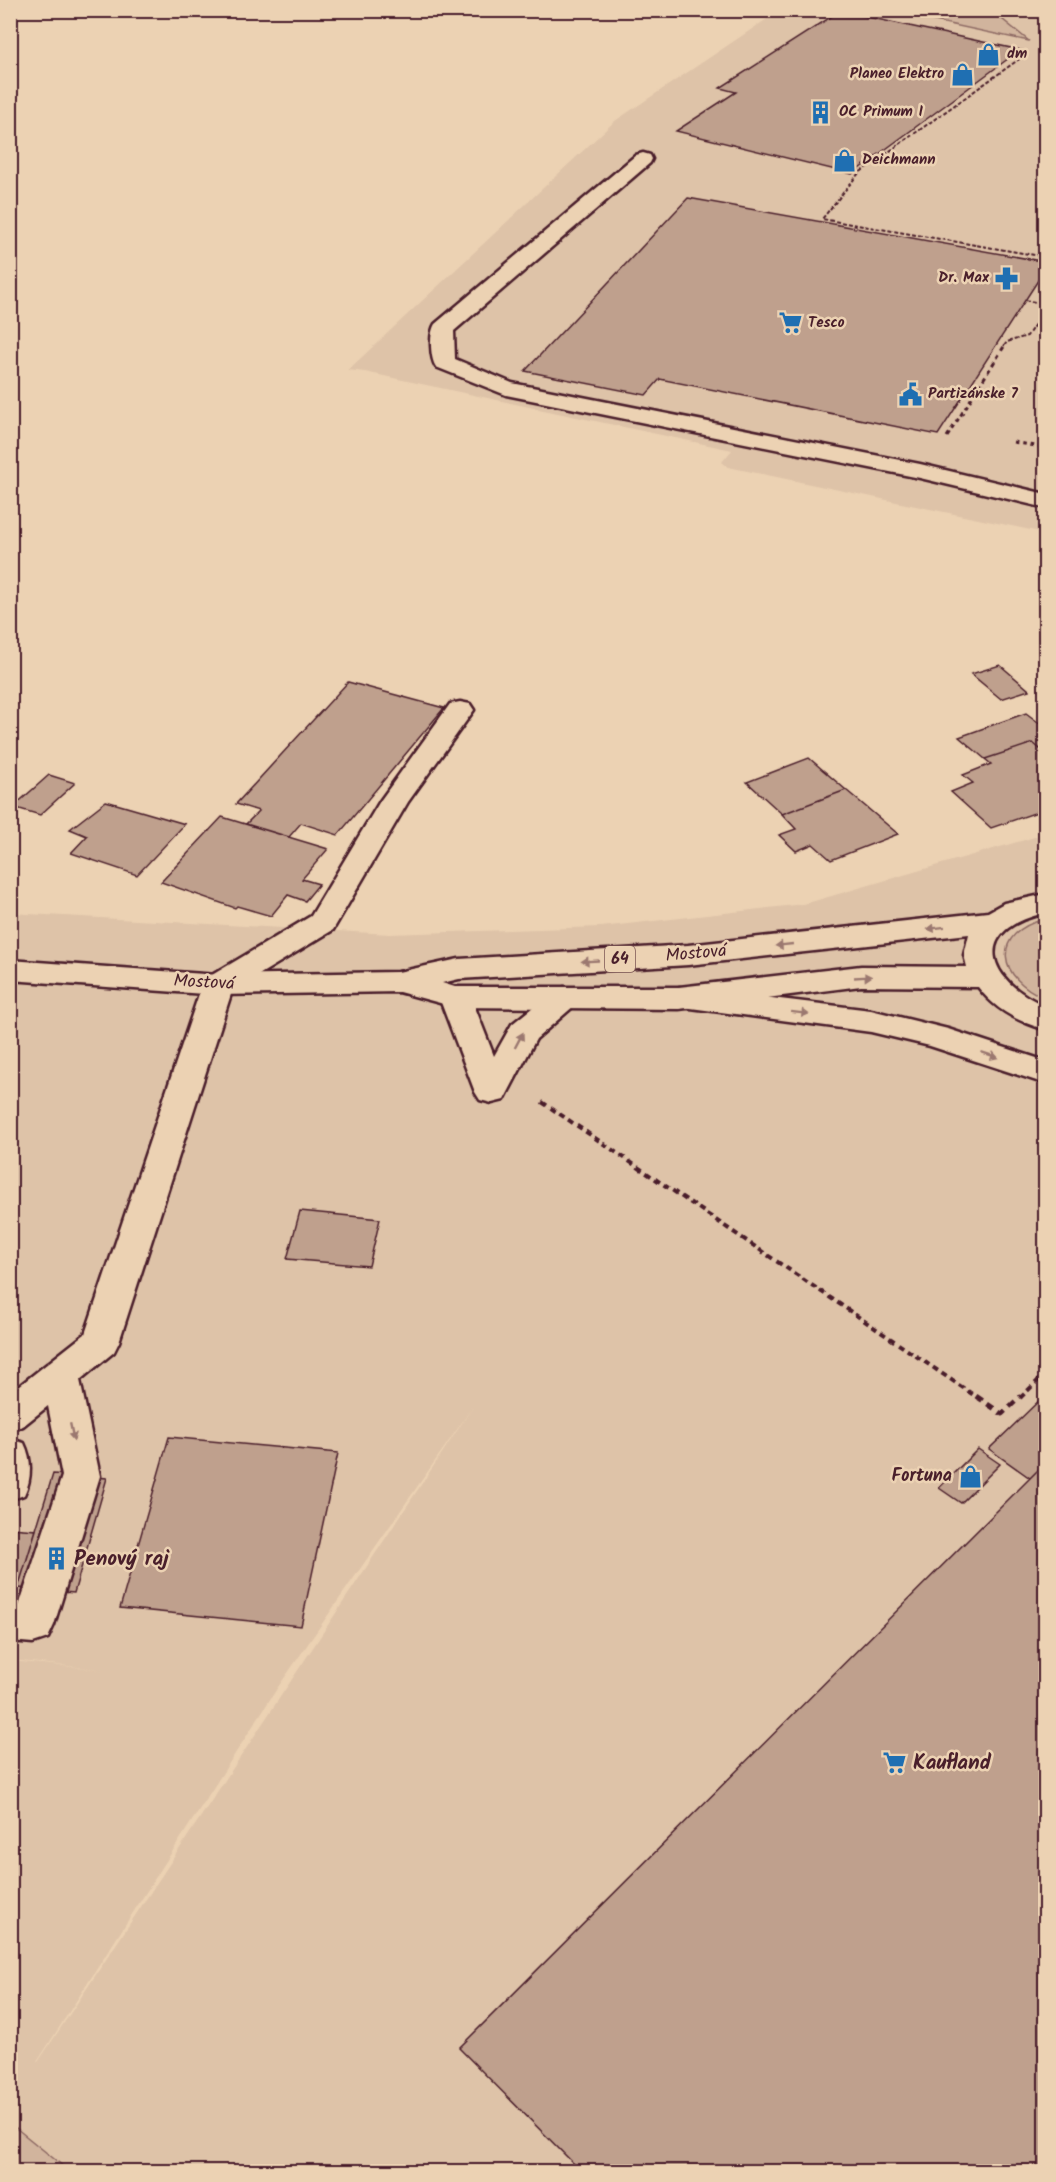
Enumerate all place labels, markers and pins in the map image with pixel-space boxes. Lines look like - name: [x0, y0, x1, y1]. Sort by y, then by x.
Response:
- shop icon: dm: [976, 41, 1002, 67]
- place label: dm: [1007, 42, 1027, 66]
- shop icon: Planeo Elektro: [949, 61, 975, 87]
- place label: Planeo Elektro: [850, 62, 944, 86]
- building icon: OC Primum I: [808, 99, 834, 125]
- place label: OC Primum I: [839, 100, 924, 124]
- shop icon: Deichmann: [831, 147, 857, 173]
- place label: Deichmann: [862, 148, 936, 172]
- pharmacy icon: Dr. Max: [994, 265, 1020, 291]
- place label: Dr. Max: [938, 266, 990, 290]
- supermarket icon: Tesco: [777, 310, 803, 336]
- place label: Tesco: [808, 311, 845, 335]
- public building icon: Partizánske 7: [897, 381, 923, 407]
- place label: Partizánske 7: [928, 382, 1019, 406]
- place label: Fortuna: [892, 1462, 952, 1491]
- shop icon: Fortuna: [957, 1463, 983, 1489]
- place label: Penový raj: [74, 1543, 170, 1576]
- building icon: Penový raj: [43, 1546, 69, 1572]
- place label: Kaufland: [913, 1747, 992, 1780]
- supermarket icon: Kaufland: [882, 1750, 908, 1776]

